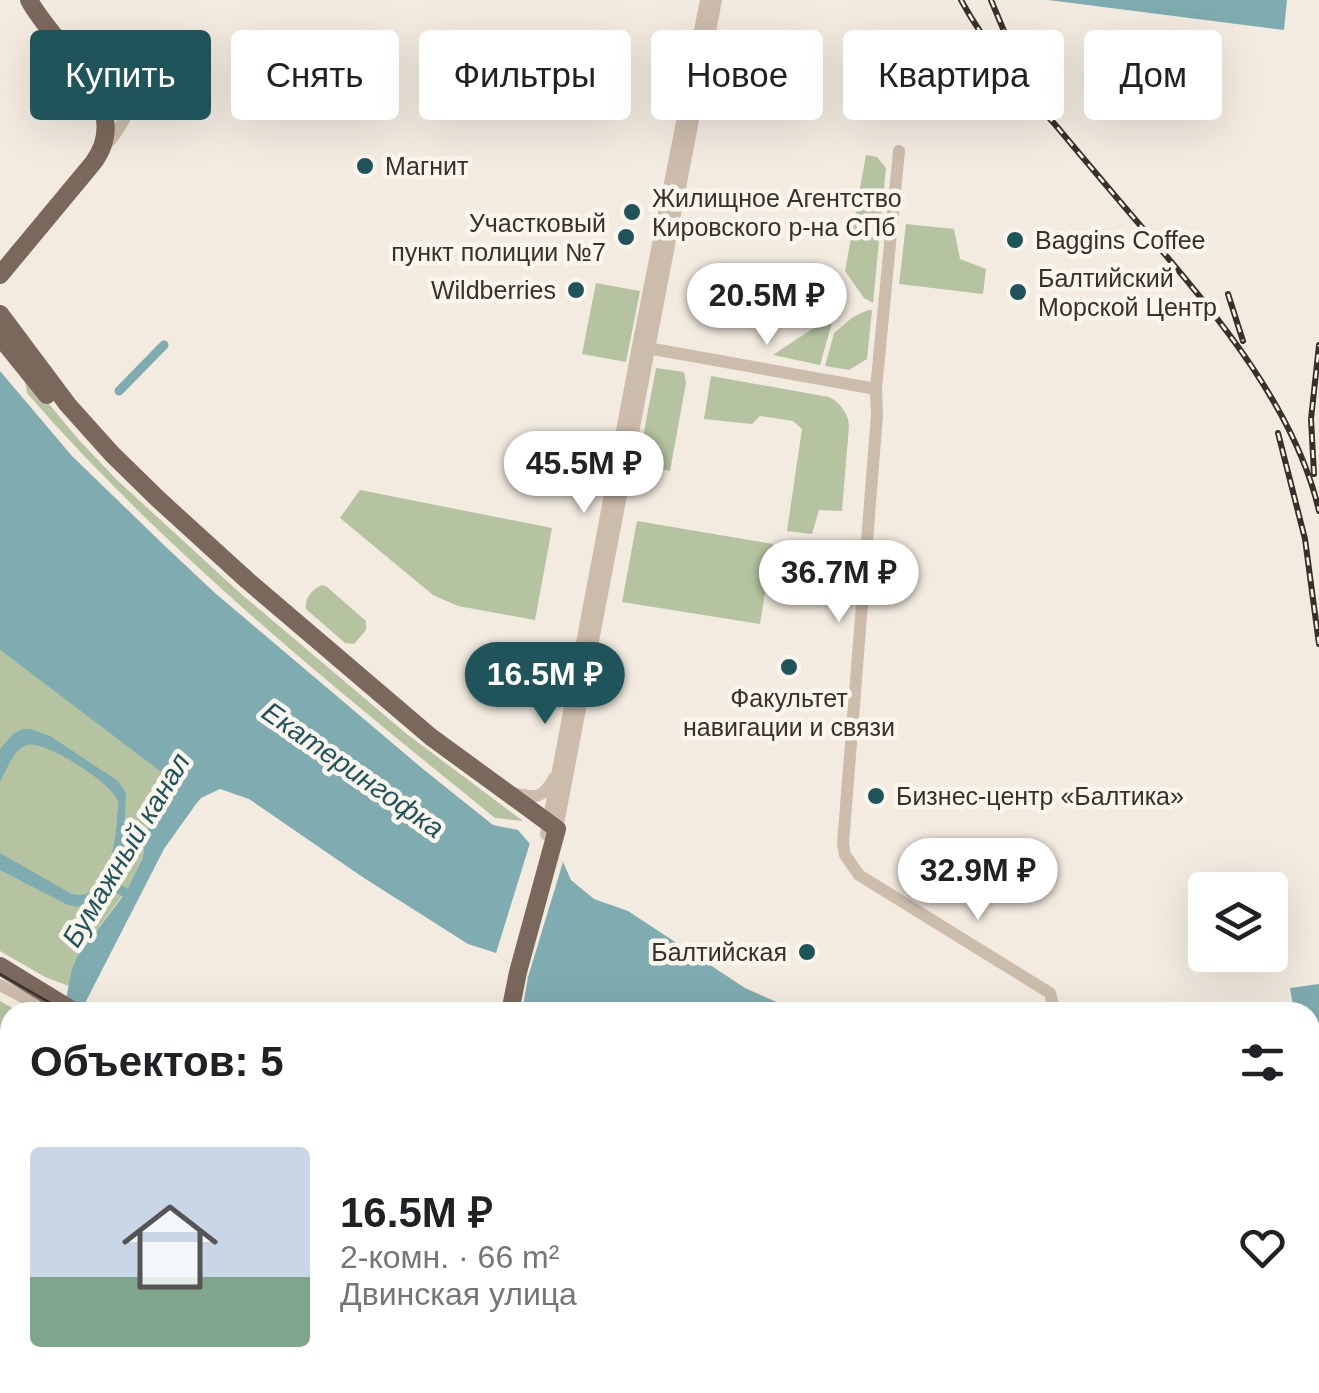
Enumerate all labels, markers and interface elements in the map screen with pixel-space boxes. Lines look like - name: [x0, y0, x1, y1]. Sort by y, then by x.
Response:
- chip: Купить: [30, 30, 211, 120]
- chip: Снять: [231, 30, 399, 120]
- chip: Фильтры: [419, 30, 631, 120]
- chip: Новое: [651, 30, 823, 120]
- chip: Квартира: [843, 30, 1064, 120]
- chip: Дом: [1084, 30, 1222, 120]
- place label: Магнит: [385, 152, 469, 180]
- marker: Магнит: [354, 155, 376, 177]
- place label: Жилищное Агентство Кировского р-на СПб: [652, 184, 902, 241]
- marker: Жилищное Агентство Кировского р-на СПб: [621, 201, 643, 223]
- place label: Участковый пункт полиции №7: [391, 209, 606, 266]
- marker: Участковый пункт полиции №7: [615, 226, 637, 248]
- place label: Baggins Coffee: [1035, 226, 1206, 254]
- marker: Baggins Coffee: [1004, 229, 1026, 251]
- pin: 20.5M ₽: [675, 263, 859, 348]
- place label: Балтийский Морской Центр: [1038, 264, 1217, 321]
- place label: Wildberries: [431, 276, 556, 304]
- text: 20.5M ₽: [709, 277, 825, 313]
- marker: Wildberries: [565, 279, 587, 301]
- marker: Балтийский Морской Центр: [1007, 281, 1029, 303]
- pin: 45.5M ₽: [492, 431, 676, 516]
- text: 45.5M ₽: [526, 445, 642, 481]
- pin: 36.7M ₽: [747, 540, 931, 625]
- text: 36.7M ₽: [781, 554, 897, 590]
- pin: 16.5M ₽: [453, 642, 637, 727]
- text: 16.5M ₽: [487, 656, 603, 692]
- marker: Факультет навигации и связи: [778, 656, 800, 678]
- place label: Факультет навигации и связи: [683, 684, 895, 741]
- water label: Екатерингофка: [256, 696, 450, 844]
- water label: Бумажный канал: [56, 747, 196, 952]
- place label: Бизнес-центр «Балтика»: [896, 782, 1184, 810]
- marker: Бизнес-центр «Балтика»: [865, 785, 887, 807]
- pin: 32.9M ₽: [886, 838, 1070, 923]
- text: 32.9M ₽: [920, 852, 1036, 888]
- map controls: [1188, 872, 1288, 972]
- button: layers: [1188, 872, 1288, 972]
- place label: Балтийская: [651, 938, 787, 966]
- marker: Балтийская: [796, 941, 818, 963]
- icon: filters: [1235, 1035, 1290, 1090]
- text: Объектов: 5: [30, 1038, 284, 1085]
- icon: home: [110, 1187, 230, 1307]
- text: 16.5M ₽: [340, 1189, 493, 1236]
- icon: heart: [1235, 1220, 1290, 1275]
- text: 2-комн. · 66 m²: [340, 1239, 559, 1275]
- text: Двинская улица: [340, 1276, 577, 1312]

